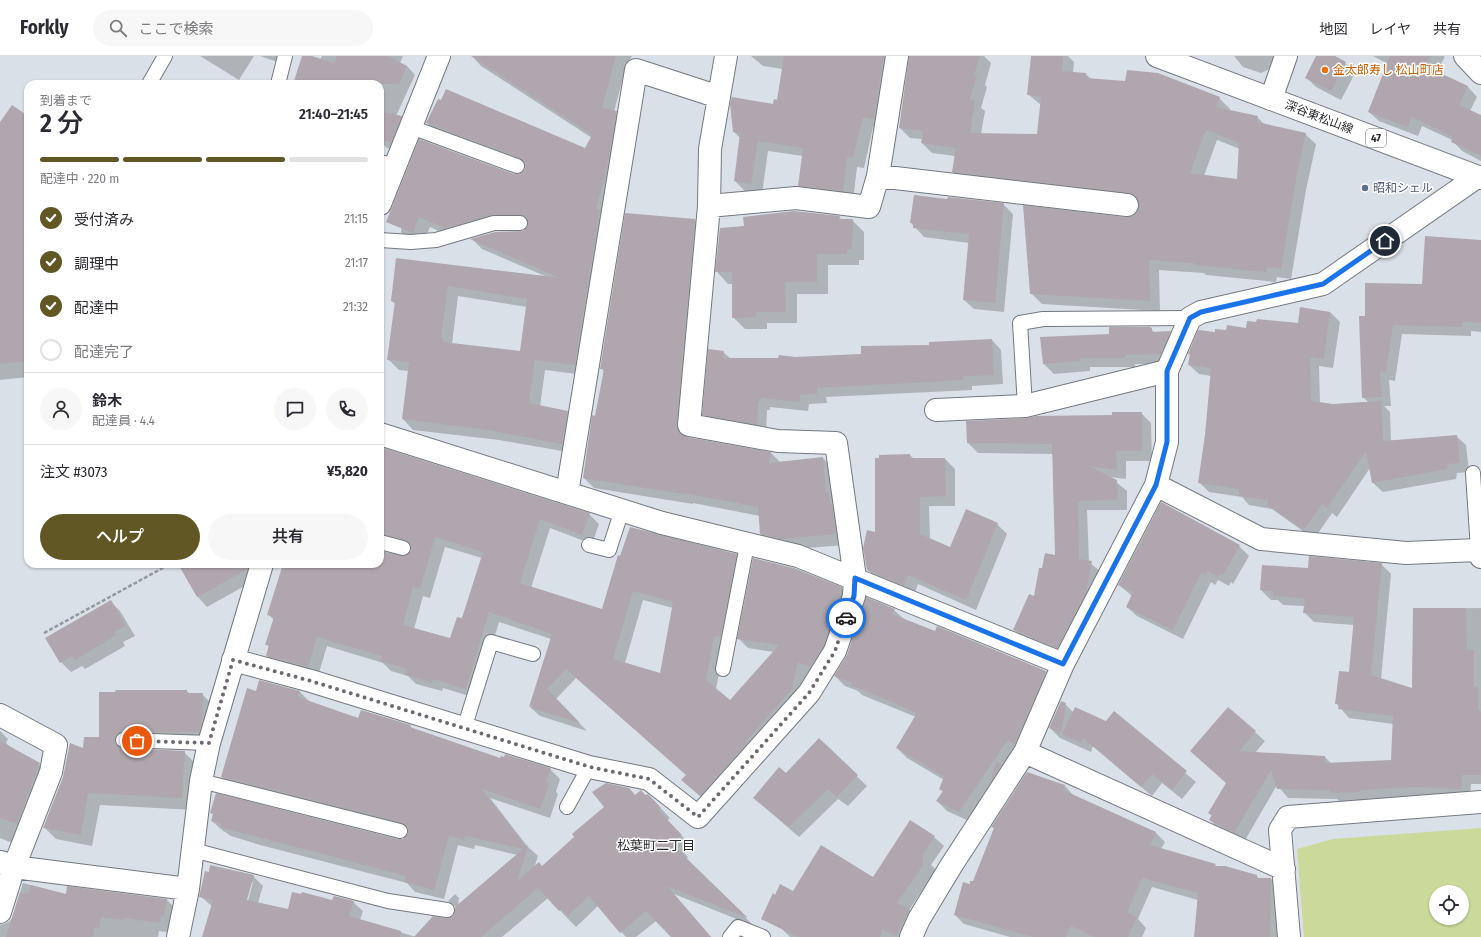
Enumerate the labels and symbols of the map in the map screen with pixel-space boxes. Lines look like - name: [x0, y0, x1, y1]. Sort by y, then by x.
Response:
- place label: 金太郎寿し 松山町店: [1333, 63, 1444, 77]
- marker: 金太郎寿し 松山町店: [1320, 65, 1330, 75]
- street label: 深谷東松山線: [1283, 98, 1355, 136]
- road number: 47: [1366, 129, 1386, 147]
- place label: 昭和シェル: [1373, 181, 1433, 195]
- marker: 昭和シェル: [1360, 183, 1370, 193]
- pin: [1368, 224, 1402, 258]
- courier: [826, 598, 866, 638]
- pin: [120, 724, 154, 758]
- district label: 松葉町二丁目: [617, 838, 695, 853]

